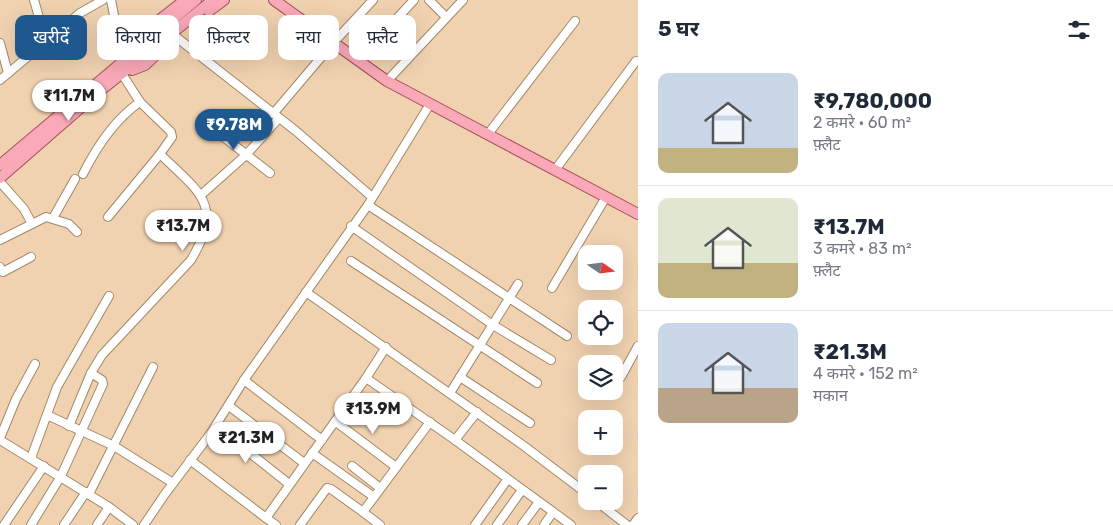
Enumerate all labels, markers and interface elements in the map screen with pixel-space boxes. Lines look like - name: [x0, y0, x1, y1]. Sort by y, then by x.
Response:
- chip: खरीदें: [15, 15, 87, 60]
- chip: किराया: [97, 15, 179, 60]
- chip: फ़िल्टर: [189, 15, 268, 60]
- chip: नया: [278, 15, 339, 60]
- chip: फ़्लैट: [349, 15, 416, 60]
- text: 5 घर: [658, 16, 699, 41]
- icon: filters: [1065, 16, 1093, 44]
- pin: ₹11.7M: [28, 80, 110, 122]
- text: ₹11.7M: [43, 86, 95, 105]
- text: ₹9,780,000: [813, 88, 932, 113]
- icon: home: [698, 93, 758, 153]
- pin: ₹9.78M: [193, 108, 275, 151]
- text: 2 कमरे · 60 m²: [813, 113, 911, 132]
- text: ₹9.78M: [206, 115, 262, 134]
- text: फ़्लैट: [813, 135, 841, 154]
- pin: ₹13.7M: [142, 210, 224, 252]
- text: ₹13.7M: [813, 214, 885, 239]
- text: ₹13.7M: [156, 216, 210, 235]
- icon: home: [698, 218, 758, 278]
- text: 3 कमरे · 83 m²: [813, 239, 911, 258]
- north arrow: [578, 245, 622, 290]
- map controls: [578, 245, 623, 510]
- text: फ़्लैट: [813, 261, 841, 280]
- button: locate: [578, 300, 623, 345]
- text: ₹21.3M: [813, 339, 887, 364]
- icon: home: [698, 343, 758, 403]
- button: layers: [578, 355, 623, 400]
- text: 4 कमरे · 152 m²: [813, 364, 918, 383]
- text: मकान: [813, 386, 848, 405]
- pin: ₹13.9M: [332, 392, 414, 435]
- text: ₹13.9M: [345, 399, 401, 418]
- button: +: [578, 410, 623, 455]
- pin: ₹21.3M: [205, 422, 287, 464]
- text: ₹21.3M: [218, 428, 274, 447]
- button: −: [578, 465, 623, 510]

